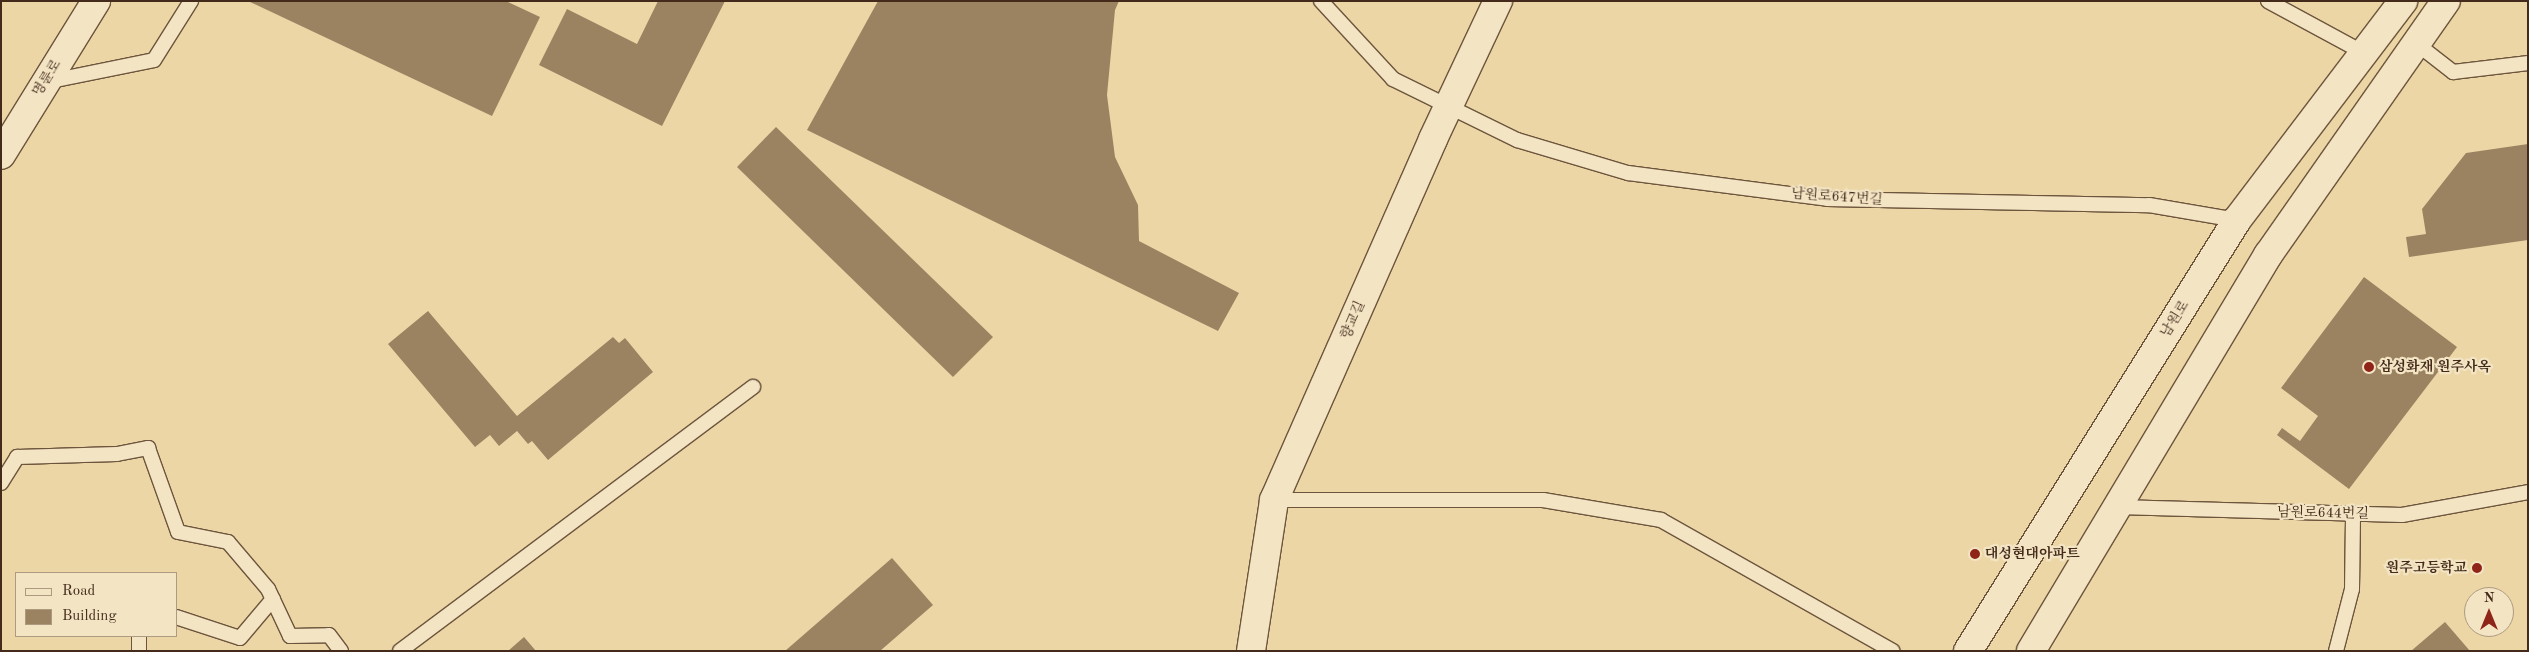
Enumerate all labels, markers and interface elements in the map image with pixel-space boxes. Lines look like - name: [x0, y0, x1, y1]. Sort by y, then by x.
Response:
- street label: 명륜로: [29, 56, 65, 100]
- street label: 남원로647번길: [1791, 185, 1883, 209]
- street label: 남원로: [2157, 297, 2193, 341]
- street label: 향교길: [1337, 298, 1369, 342]
- place label: 삼성화재 원주사옥: [2379, 359, 2491, 375]
- marker: 삼성화재 원주사옥: [2363, 361, 2375, 373]
- street label: 남원로644번길: [2277, 504, 2369, 522]
- place label: 대성현대아파트: [1985, 546, 2080, 562]
- marker: 대성현대아파트: [1969, 548, 1981, 560]
- place label: 원주고등학교: [2386, 560, 2467, 576]
- marker: 원주고등학교: [2471, 562, 2483, 574]
- legend: [15, 572, 178, 637]
- text: Road: [62, 584, 95, 599]
- north arrow: [2464, 587, 2514, 637]
- text: N: [2484, 591, 2494, 605]
- text: Building: [62, 609, 117, 624]

